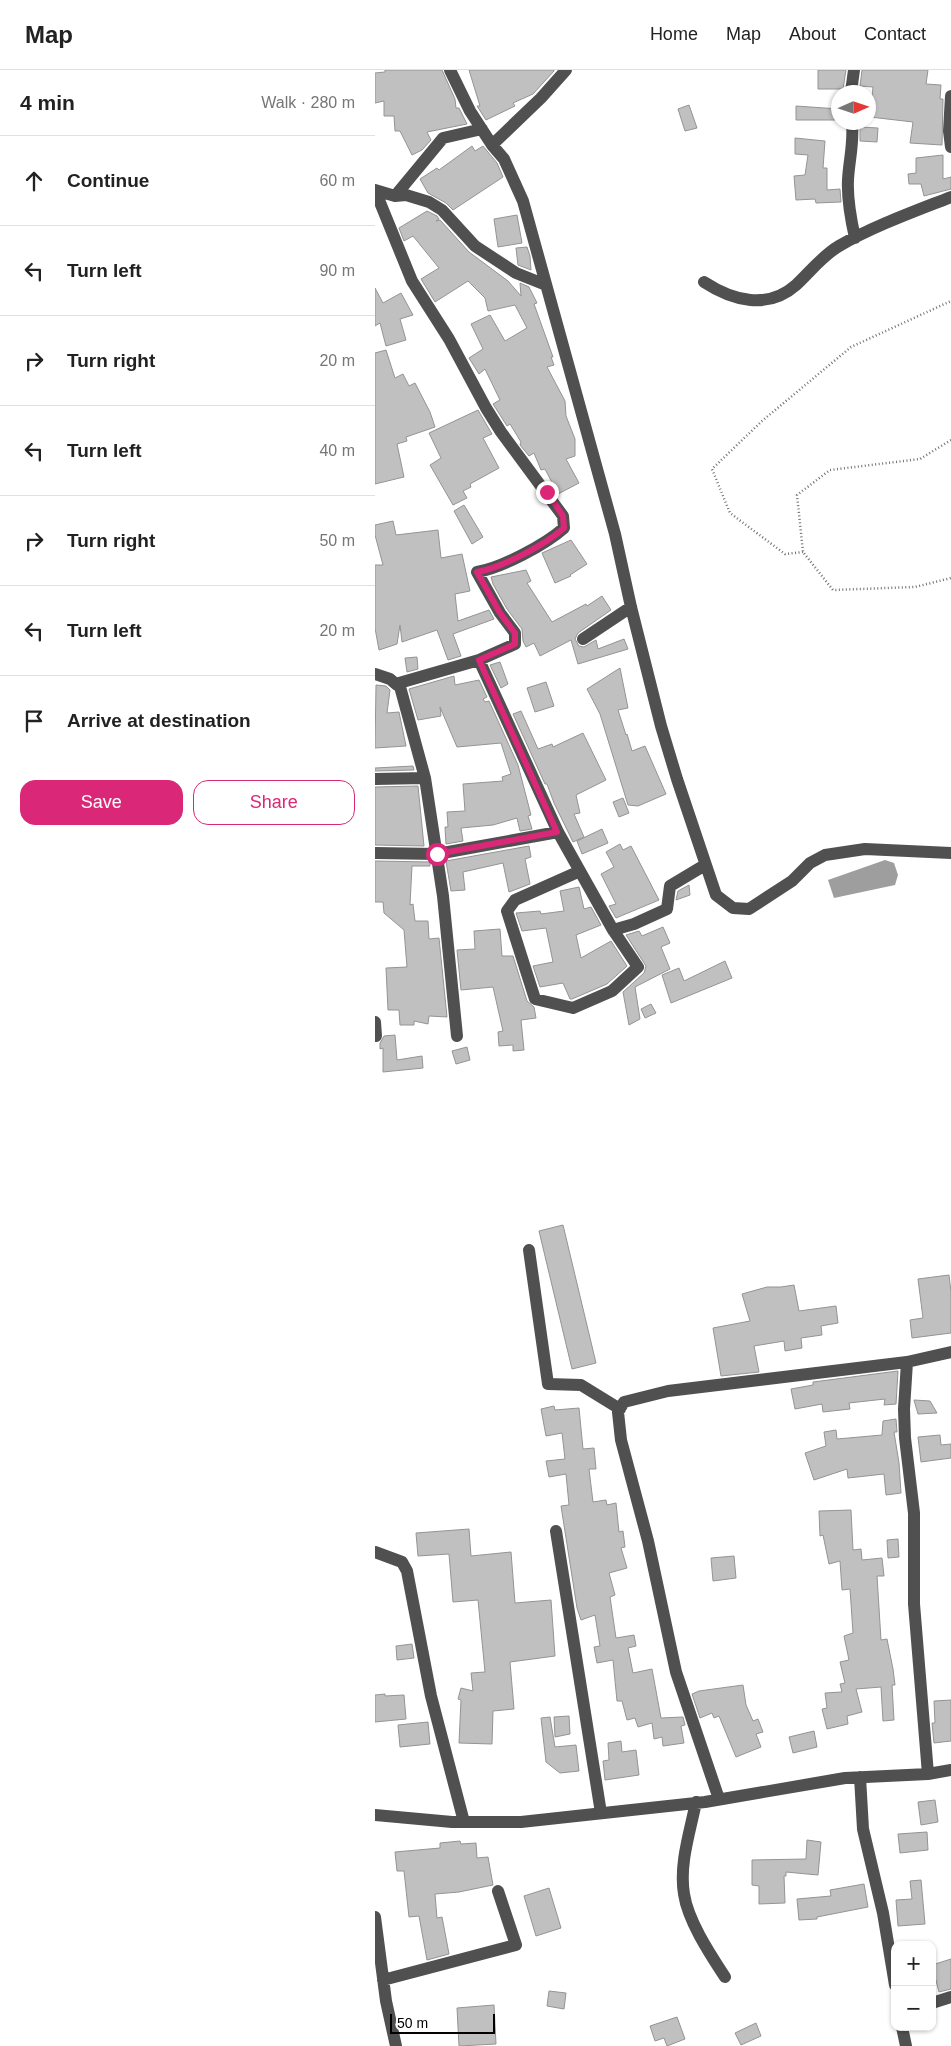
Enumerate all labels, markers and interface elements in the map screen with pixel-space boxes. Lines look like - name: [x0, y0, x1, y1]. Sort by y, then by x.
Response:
- text: Map: [25, 21, 73, 48]
- text: Home: [650, 24, 698, 44]
- text: Map: [726, 24, 761, 44]
- text: About: [789, 24, 836, 44]
- text: Contact: [864, 24, 926, 44]
- north arrow: [831, 85, 876, 130]
- text: 4 min: [20, 91, 75, 114]
- text: Walk · 280 m: [261, 94, 355, 111]
- icon: ahead: [20, 167, 48, 195]
- text: Continue: [67, 170, 149, 191]
- text: 60 m: [319, 172, 355, 189]
- icon: left: [20, 257, 48, 285]
- text: Turn left: [67, 260, 142, 281]
- text: 90 m: [319, 262, 355, 279]
- icon: right: [20, 347, 48, 375]
- text: Turn right: [67, 350, 155, 371]
- text: 20 m: [319, 352, 355, 369]
- icon: left: [20, 437, 48, 465]
- text: Turn left: [67, 440, 142, 461]
- text: 40 m: [319, 442, 355, 459]
- route end: [536, 481, 559, 504]
- icon: right: [20, 527, 48, 555]
- text: Turn right: [67, 530, 155, 551]
- text: 50 m: [319, 532, 355, 549]
- icon: left: [20, 617, 48, 645]
- text: Turn left: [67, 620, 142, 641]
- text: 20 m: [319, 622, 355, 639]
- icon: arrive: [20, 707, 48, 735]
- text: Arrive at destination: [67, 710, 251, 731]
- button: Save: [20, 780, 183, 825]
- button: Share: [193, 780, 355, 825]
- route start: [426, 843, 449, 866]
- map controls: [891, 1941, 936, 2031]
- button: +: [891, 1941, 936, 1986]
- button: −: [891, 1986, 936, 2031]
- scale bar: [390, 2011, 495, 2034]
- text: 50 m: [397, 2015, 428, 2031]

